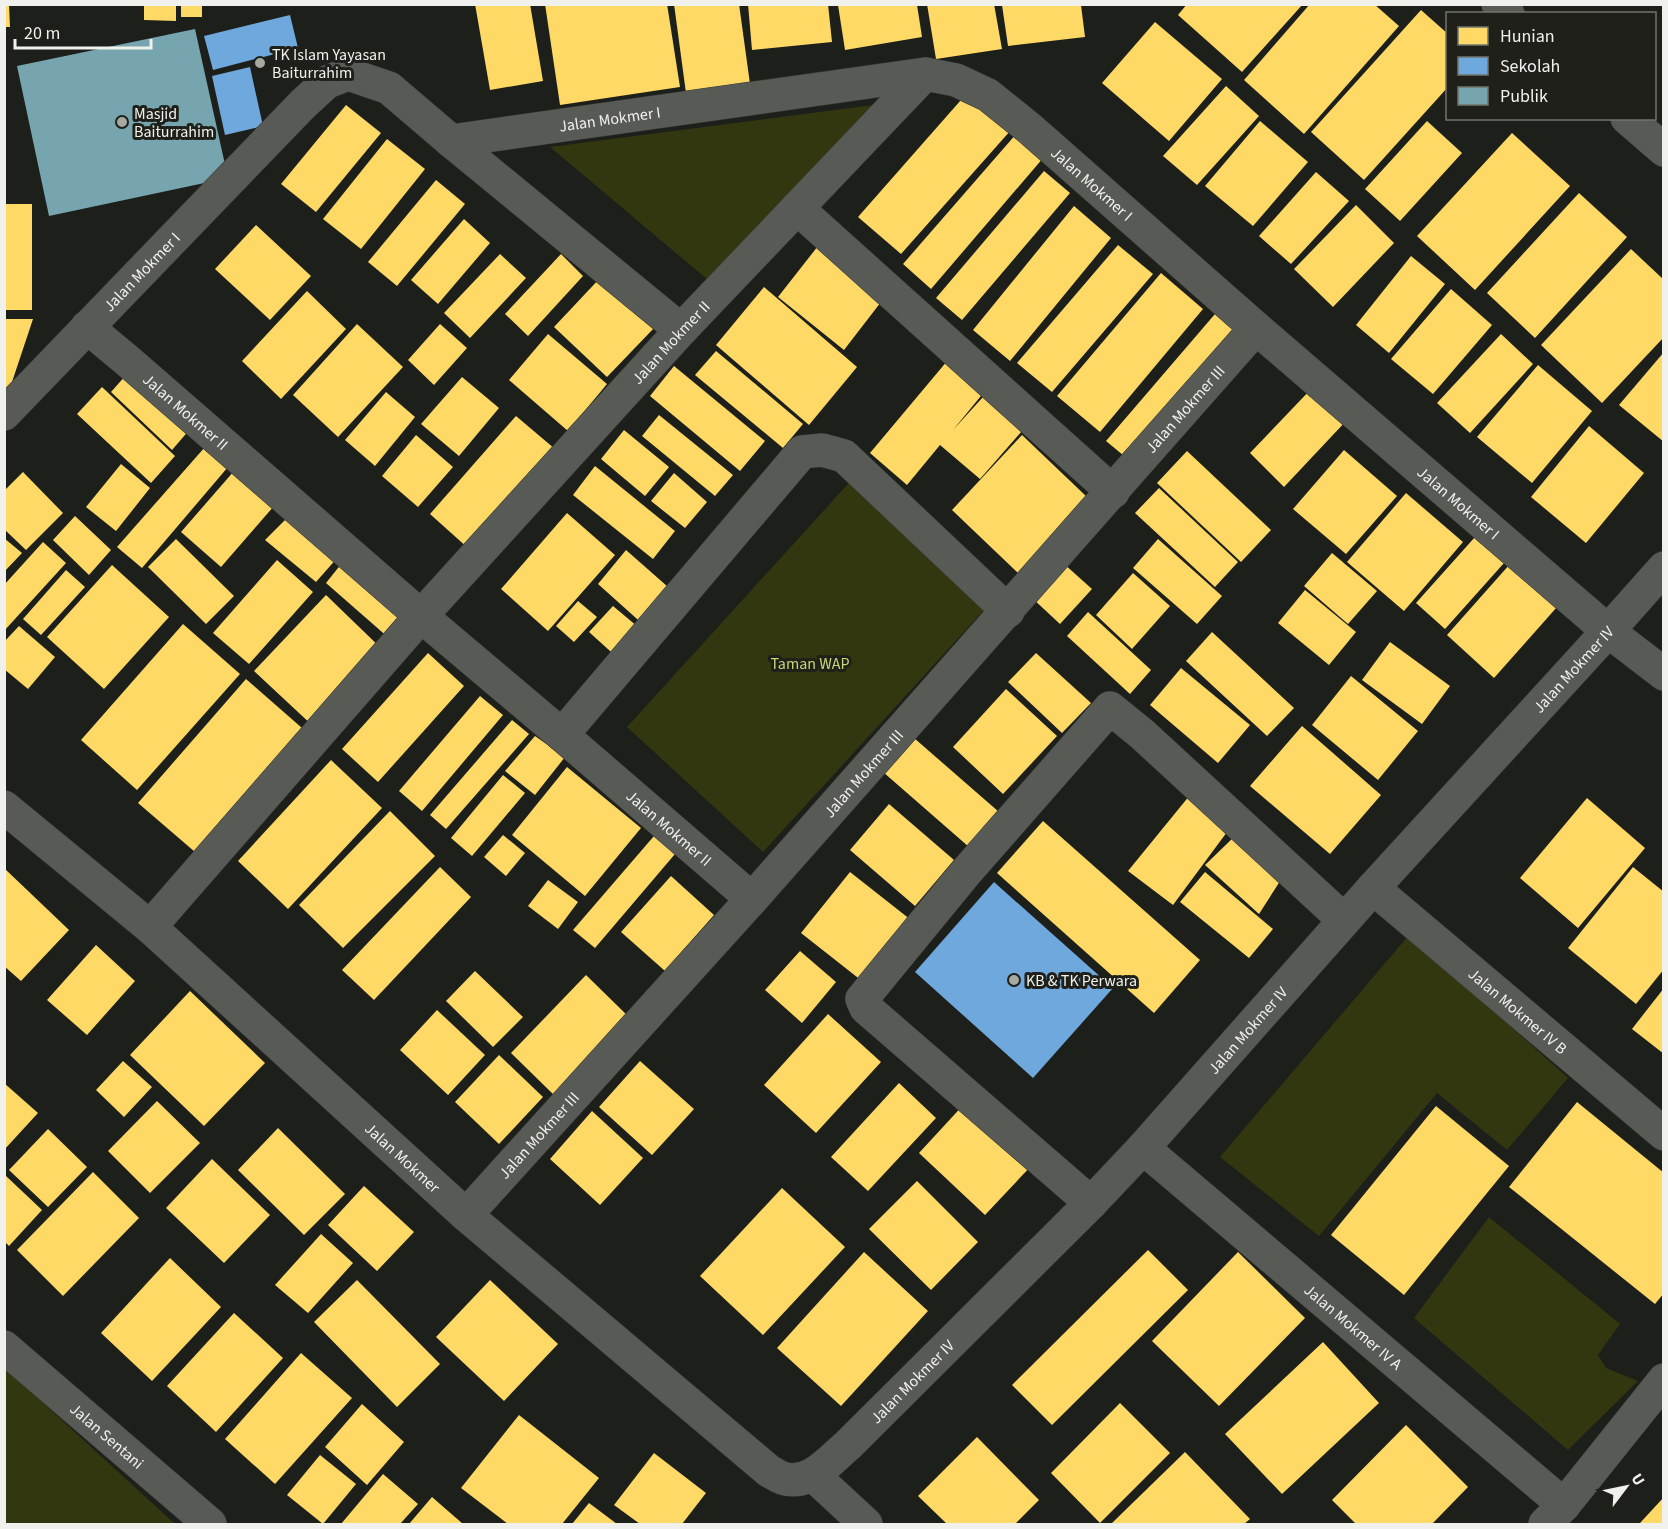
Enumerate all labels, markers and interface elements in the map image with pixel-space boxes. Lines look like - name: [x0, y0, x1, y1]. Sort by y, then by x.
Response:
- scale bar: [15, 12, 152, 50]
- legend: [1446, 12, 1656, 120]
- text: 20 m: [24, 21, 60, 46]
- text: Hunian: [1500, 24, 1555, 49]
- place label: TK Islam Yayasan Baiturrahim: [272, 44, 386, 84]
- text: Sekolah: [1500, 54, 1560, 79]
- marker: TK Islam Yayasan Baiturrahim: [253, 56, 267, 70]
- text: Publik: [1500, 84, 1548, 109]
- street label: Jalan Mokmer I: [558, 101, 662, 138]
- place label: Masjid Baiturrahim: [134, 103, 214, 143]
- marker: Masjid Baiturrahim: [115, 115, 129, 129]
- street label: Jalan Mokmer I: [1046, 142, 1137, 226]
- street label: Jalan Mokmer I: [99, 228, 186, 317]
- street label: Jalan Mokmer II: [627, 296, 715, 389]
- street label: Jalan Mokmer III: [1141, 361, 1230, 458]
- street label: Jalan Mokmer II: [138, 369, 233, 455]
- street label: Jalan Mokmer I: [1412, 462, 1504, 545]
- street label: Jalan Mokmer IV: [1528, 621, 1620, 718]
- park label: Taman WAP: [770, 653, 850, 675]
- street label: Jalan Mokmer III: [819, 725, 909, 823]
- street label: Jalan Mokmer II: [621, 785, 716, 872]
- street label: Jalan Mokmer IV B: [1463, 963, 1572, 1060]
- place label: KB & TK Perwara: [1026, 970, 1137, 992]
- marker: KB & TK Perwara: [1007, 973, 1021, 987]
- street label: Jalan Mokmer IV: [1203, 981, 1294, 1079]
- street label: Jalan Mokmer III: [494, 1087, 585, 1184]
- street label: Jalan Mokmer: [360, 1118, 445, 1199]
- street label: Jalan Mokmer IV A: [1299, 1279, 1407, 1375]
- street label: Jalan Mokmer IV: [866, 1335, 960, 1429]
- street label: Jalan Sentani: [65, 1398, 148, 1474]
- north arrow: [1596, 1457, 1656, 1517]
- text: U: [1626, 1469, 1650, 1490]

